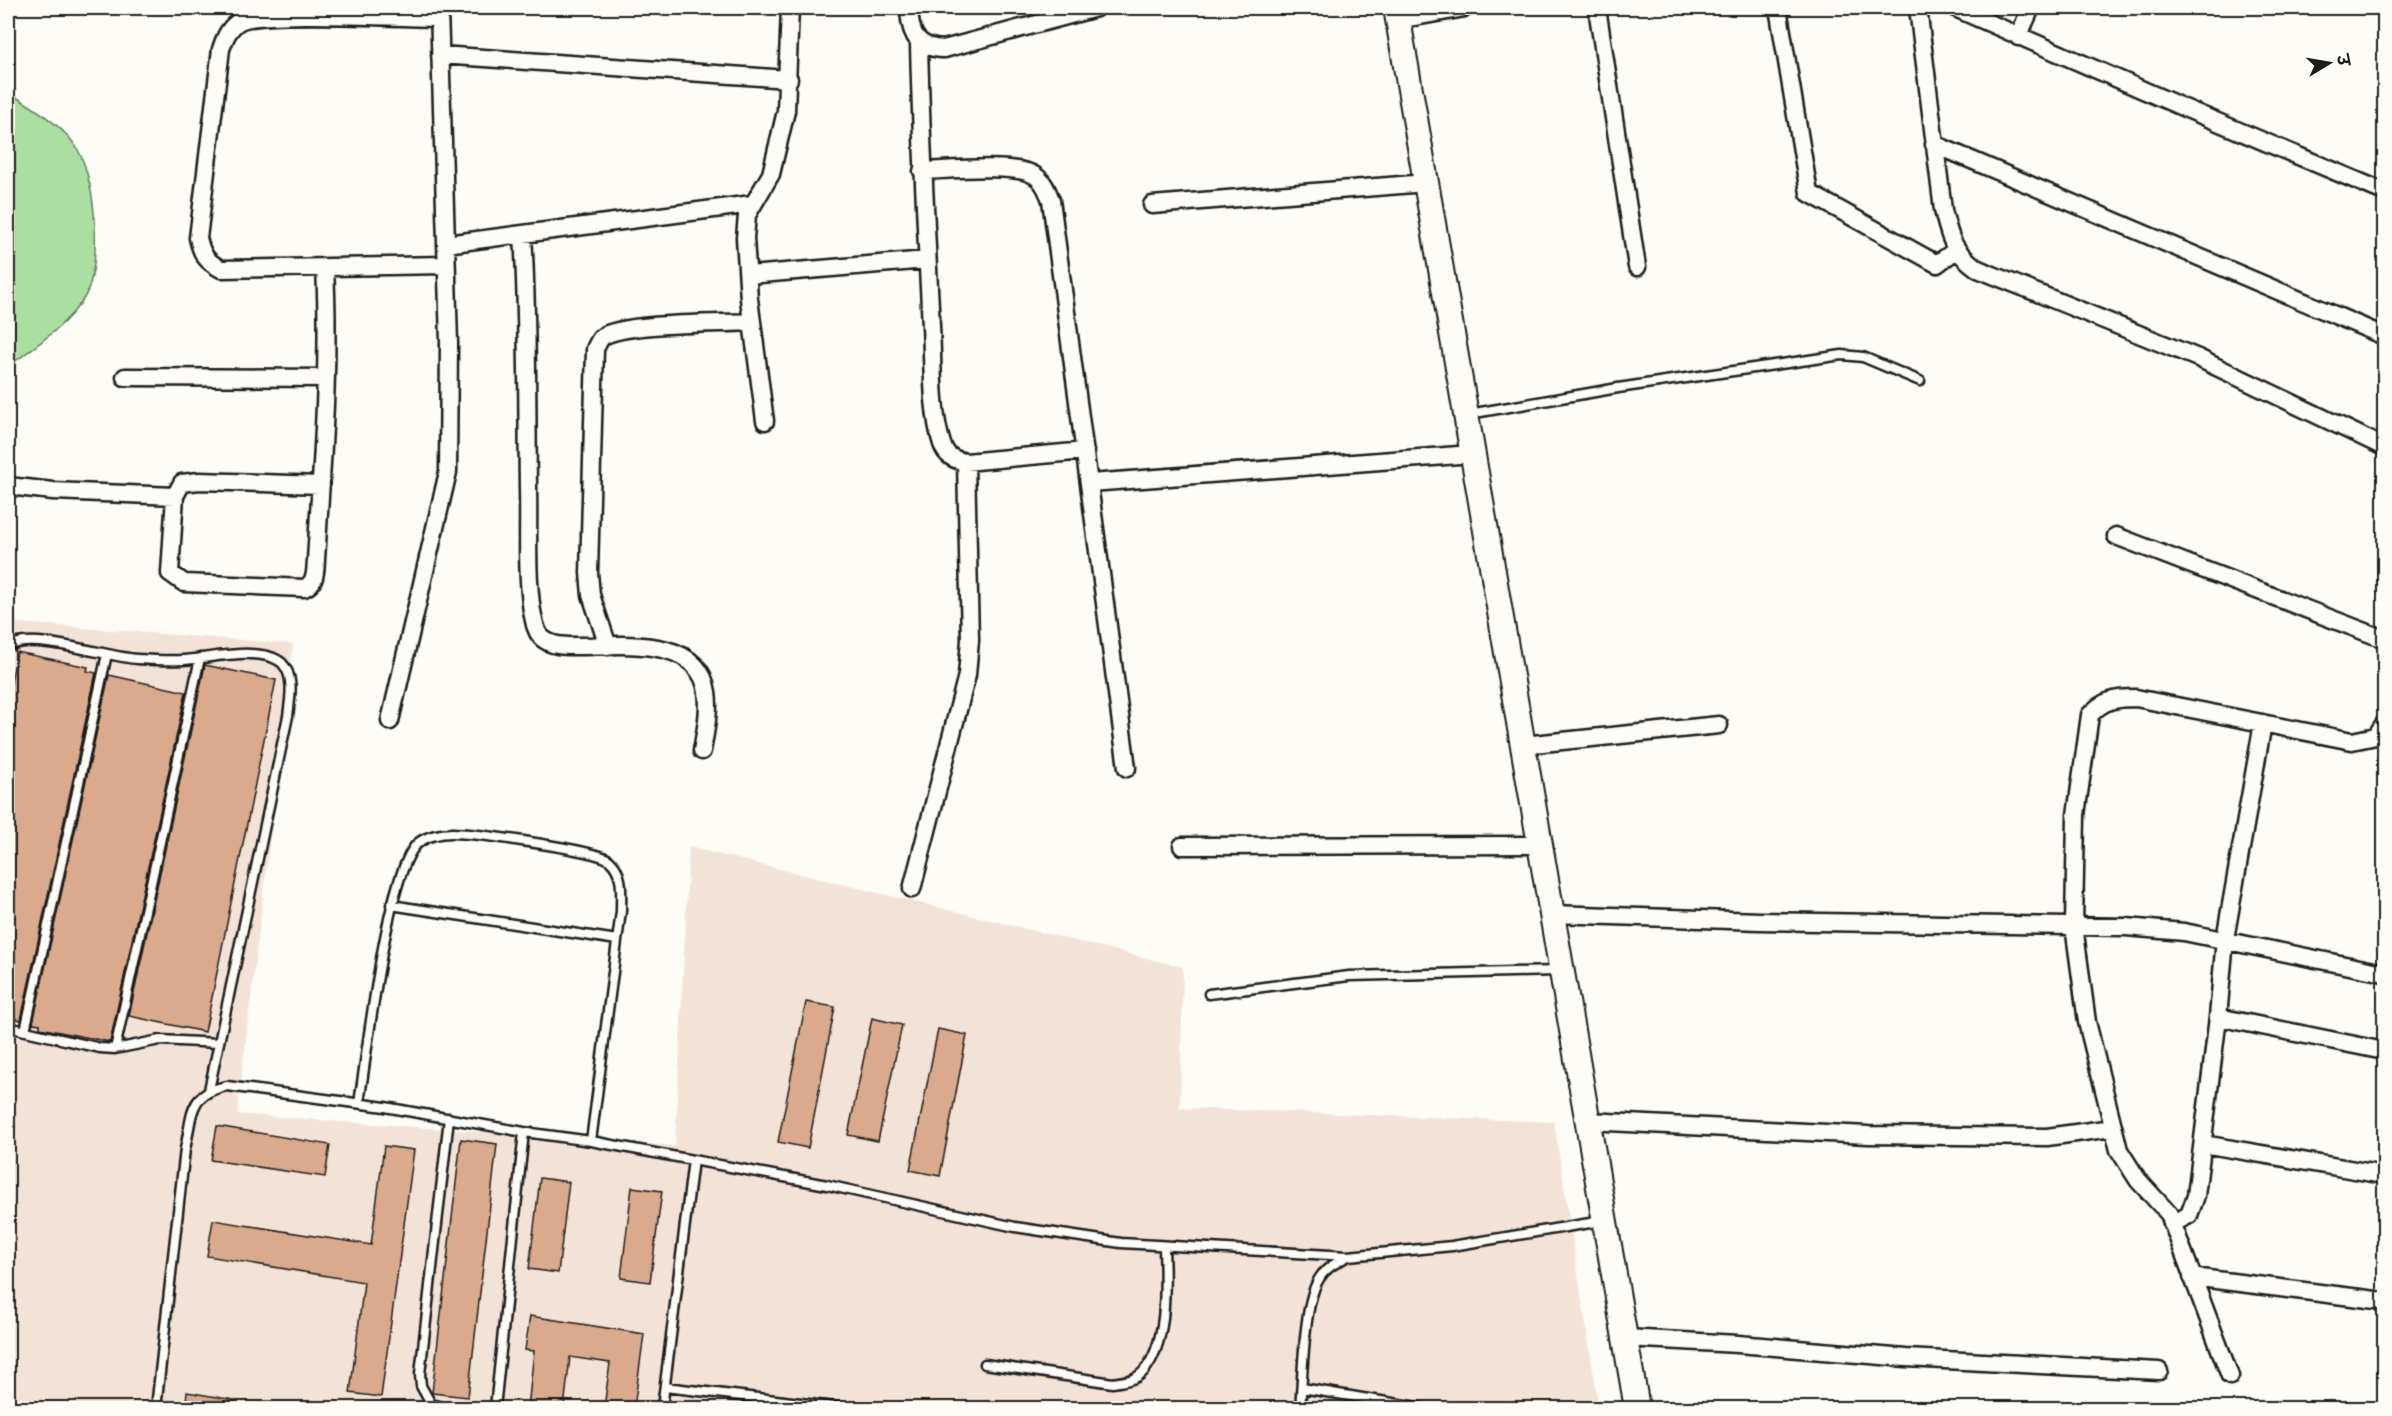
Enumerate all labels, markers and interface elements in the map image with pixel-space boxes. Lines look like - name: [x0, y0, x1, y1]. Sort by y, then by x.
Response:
- north arrow: [2299, 33, 2359, 93]
- text: उ: [2332, 51, 2355, 69]

